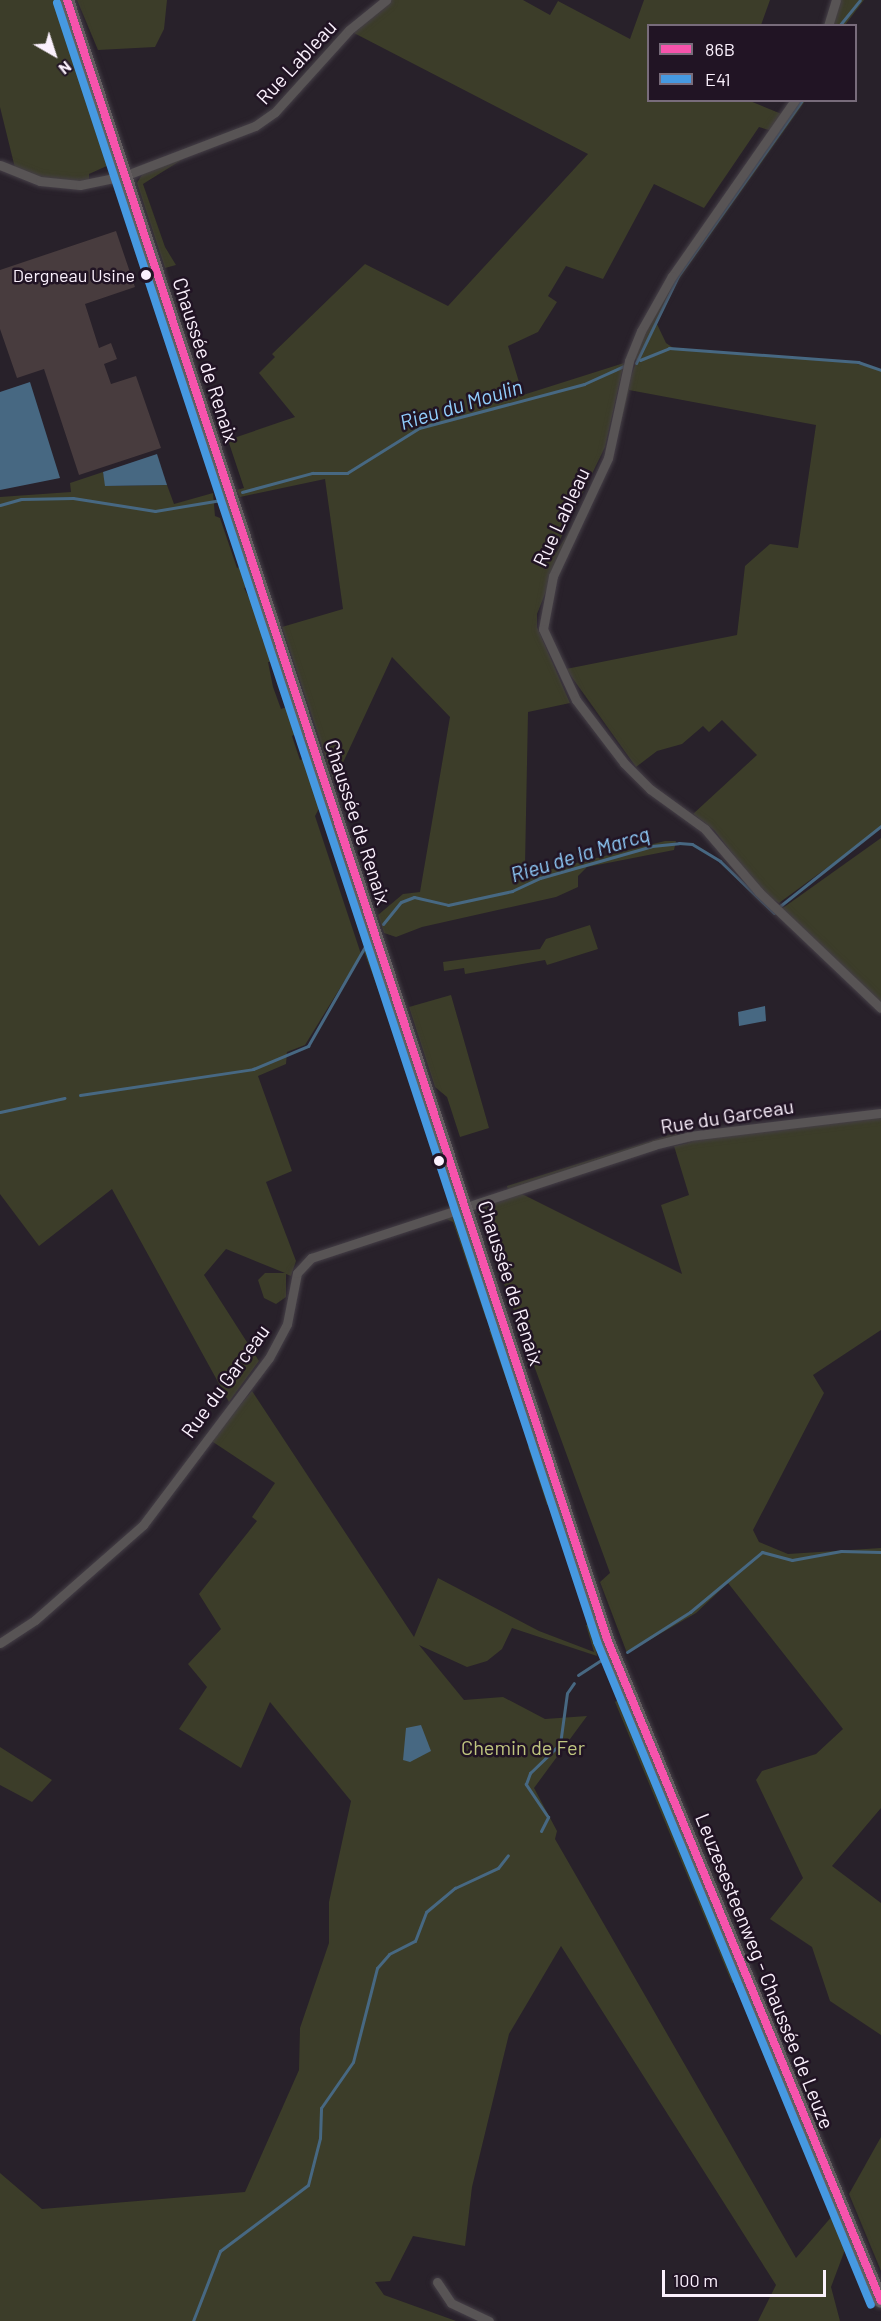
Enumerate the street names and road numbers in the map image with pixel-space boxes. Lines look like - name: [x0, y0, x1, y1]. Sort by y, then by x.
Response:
- street label: Rue Lableau: [251, 15, 341, 109]
- street label: Chaussée de Renaix: [168, 274, 244, 446]
- street label: Rue Lableau: [528, 464, 594, 570]
- street label: Chaussée de Renaix: [320, 736, 396, 908]
- street label: Rue du Garceau: [659, 1094, 795, 1138]
- street label: Chaussée de Renaix: [473, 1197, 549, 1369]
- street label: Rue du Garceau: [176, 1319, 274, 1443]
- street label: Leuzesesteenweg - Chaussée de Leuze: [691, 1810, 839, 2132]

